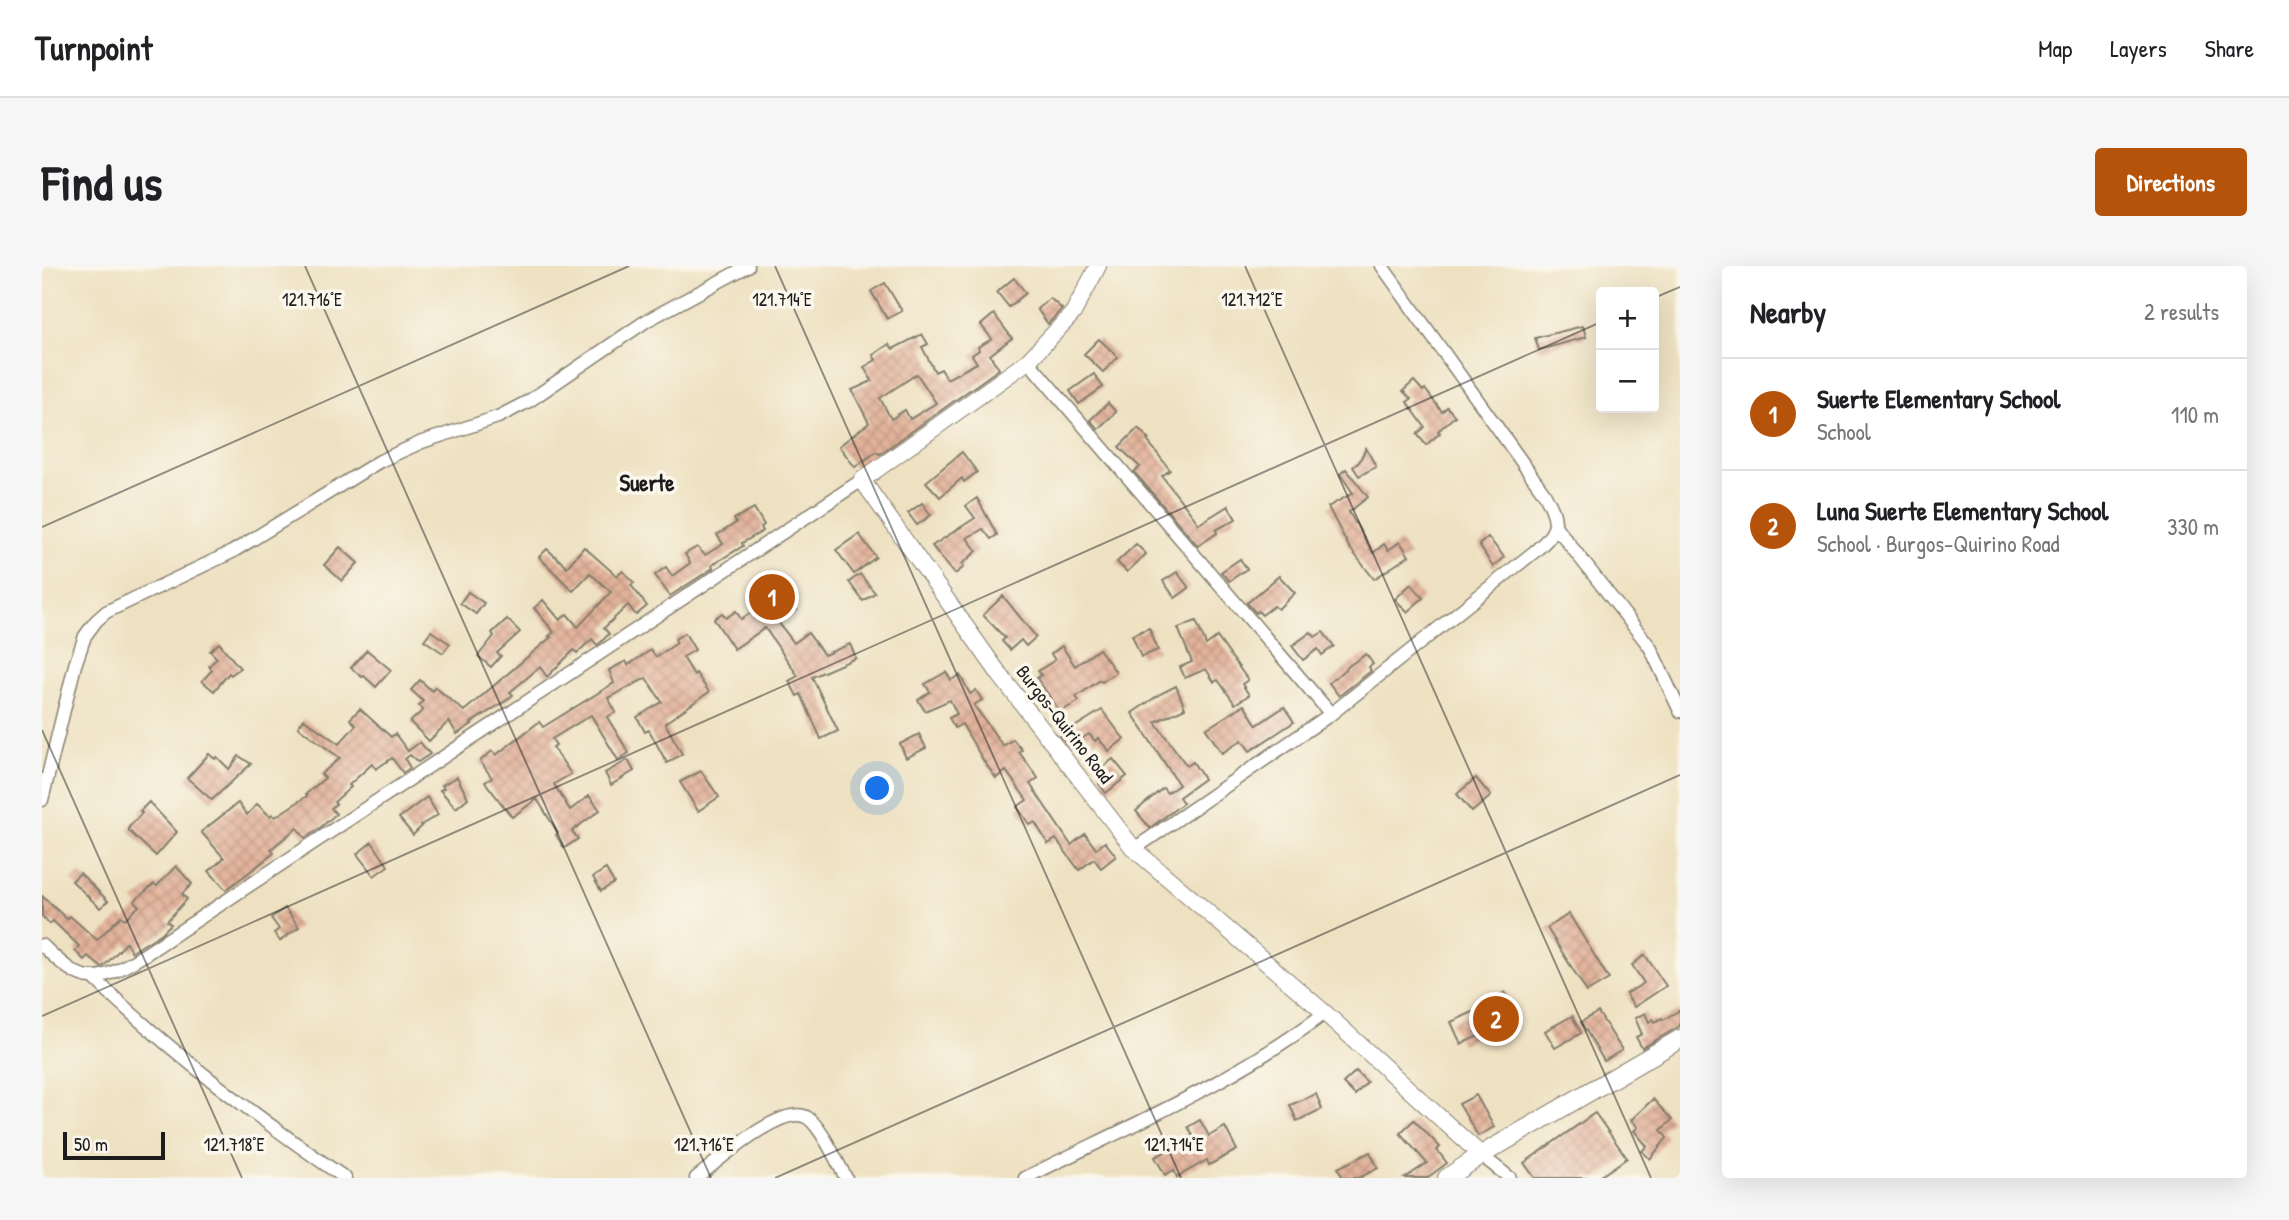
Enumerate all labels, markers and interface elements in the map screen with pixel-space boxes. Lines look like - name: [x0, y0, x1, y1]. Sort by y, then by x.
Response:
- text: Turnpoint: [35, 26, 152, 70]
- text: Map: [2038, 32, 2072, 64]
- text: Layers: [2110, 32, 2167, 64]
- text: Share: [2205, 32, 2254, 64]
- button: Directions: [2095, 148, 2247, 216]
- text: Find us: [42, 149, 162, 215]
- text: 121.716°E: [282, 287, 342, 312]
- text: 121.714°E: [752, 287, 812, 312]
- text: 121.712°E: [1221, 287, 1283, 312]
- map controls: [1596, 287, 1659, 413]
- button: +: [1596, 287, 1659, 350]
- text: Nearby: [1750, 292, 1826, 332]
- text: 2 results: [2144, 296, 2219, 327]
- button: −: [1596, 350, 1659, 413]
- text: Suerte Elementary School: [1817, 381, 2060, 416]
- text: 1: [1769, 399, 1777, 430]
- text: 110 m: [2171, 399, 2219, 430]
- text: School: [1817, 416, 1871, 447]
- district label: Suerte: [620, 467, 675, 498]
- text: Luna Suerte Elementary School: [1817, 493, 2108, 528]
- text: 2: [1768, 511, 1778, 542]
- text: 330 m: [2167, 511, 2219, 542]
- text: School · Burgos-Quirino Road: [1817, 528, 2059, 559]
- pin: 1: [749, 571, 795, 623]
- street label: Burgos-Quirino Road: [1011, 660, 1120, 789]
- your location: [860, 771, 894, 805]
- pin: 2: [1473, 993, 1519, 1045]
- scale bar: [63, 1129, 164, 1161]
- text: 50 m: [74, 1131, 108, 1157]
- text: 121.718°E: [204, 1132, 264, 1157]
- text: 121.716°E: [674, 1132, 734, 1157]
- text: 121.714°E: [1144, 1132, 1204, 1157]

